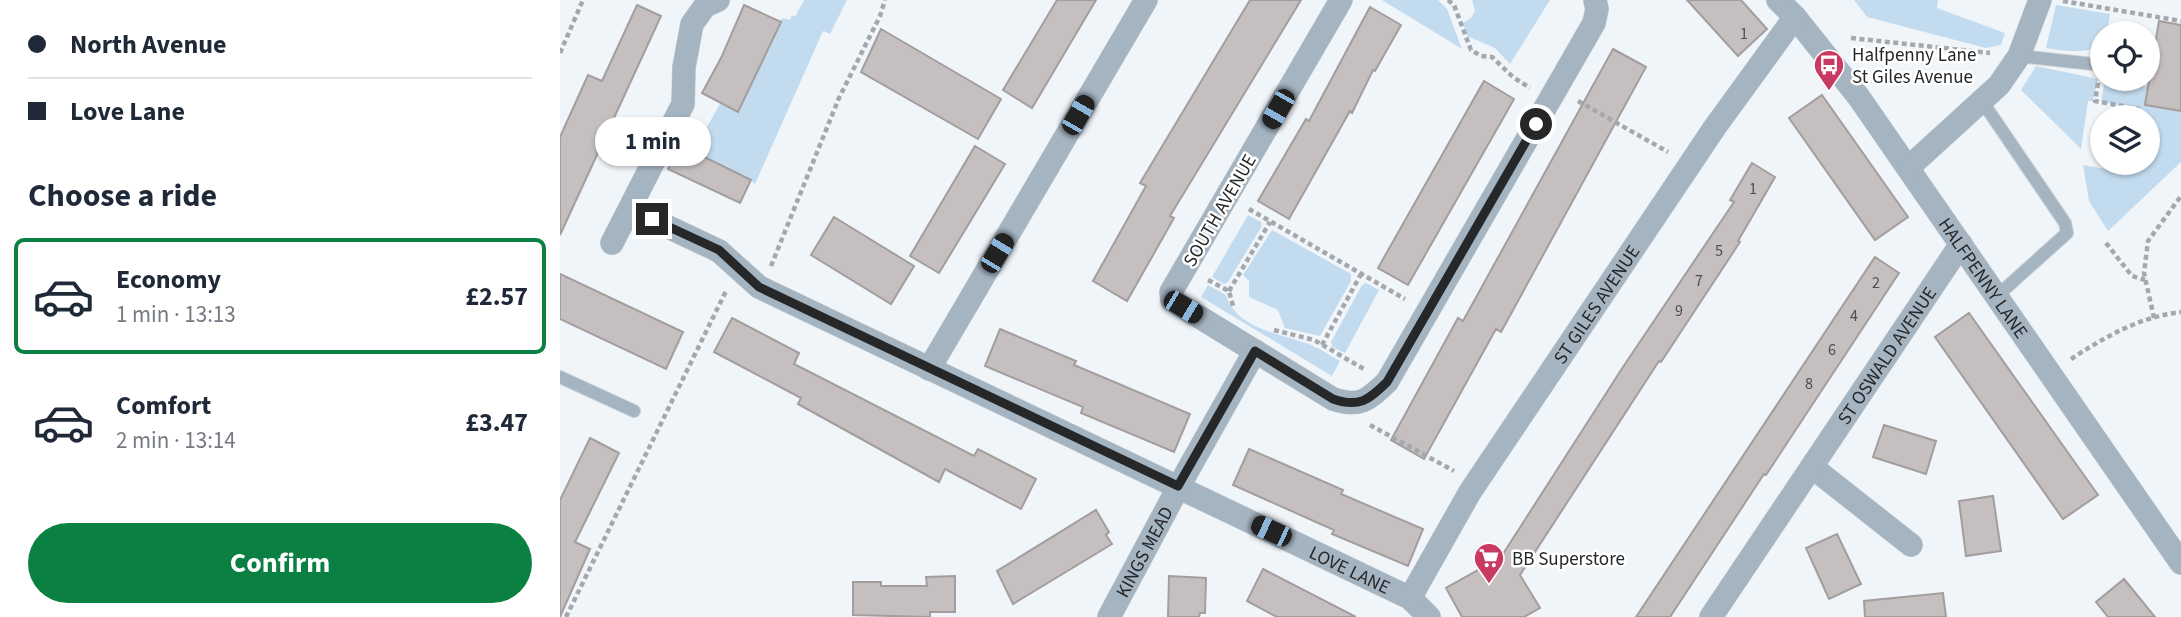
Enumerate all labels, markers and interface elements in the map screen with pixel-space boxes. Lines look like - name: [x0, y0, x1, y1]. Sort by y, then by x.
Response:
- map controls: [2090, 21, 2160, 175]
- button: locate: [2090, 21, 2160, 91]
- house number: 1: [1740, 23, 1748, 45]
- text: North Avenue: [70, 26, 227, 63]
- place label: Halfpenny Lane St Giles Avenue: [1852, 42, 1976, 91]
- bus stop icon: Halfpenny Lane St Giles Avenue: [1812, 48, 1846, 92]
- car: [1259, 86, 1298, 132]
- car: [1059, 92, 1098, 138]
- text: Love Lane: [70, 93, 185, 130]
- button: layers: [2090, 105, 2160, 175]
- route start: [1520, 108, 1552, 140]
- callout: 1 min: [594, 118, 710, 166]
- text: 1 min: [625, 125, 681, 158]
- street label: SOUTH AVENUE: [1177, 150, 1263, 272]
- text: Choose a ride: [28, 173, 217, 219]
- house number: 1: [1749, 178, 1757, 200]
- route end: [636, 203, 668, 235]
- street label: HALFPENNY LANE: [1931, 213, 2034, 344]
- car: [978, 230, 1017, 276]
- street label: ST GILES AVENUE: [1548, 240, 1647, 370]
- house number: 5: [1715, 240, 1723, 262]
- text: Economy: [116, 261, 221, 298]
- icon: car: [32, 265, 95, 328]
- house number: 7: [1695, 270, 1703, 292]
- house number: 2: [1872, 272, 1880, 294]
- text: £2.57: [465, 278, 528, 315]
- street label: ST OSWALD AVENUE: [1832, 282, 1944, 431]
- car: [1160, 287, 1207, 327]
- text: 1 min · 13:13: [116, 298, 236, 331]
- house number: 9: [1675, 300, 1683, 322]
- house number: 4: [1850, 305, 1858, 327]
- house number: 6: [1828, 339, 1836, 361]
- house number: 8: [1805, 373, 1813, 395]
- text: Comfort: [116, 387, 211, 424]
- icon: car: [32, 391, 95, 454]
- text: £3.47: [465, 404, 528, 441]
- text: 2 min · 13:14: [116, 424, 236, 457]
- street label: KINGS MEAD: [1110, 502, 1181, 603]
- car: [1248, 513, 1295, 549]
- button: Confirm: [28, 523, 532, 603]
- street label: LOVE LANE: [1304, 540, 1394, 601]
- supermarket icon: BB Superstore: [1472, 541, 1506, 585]
- place label: BB Superstore: [1512, 546, 1625, 573]

